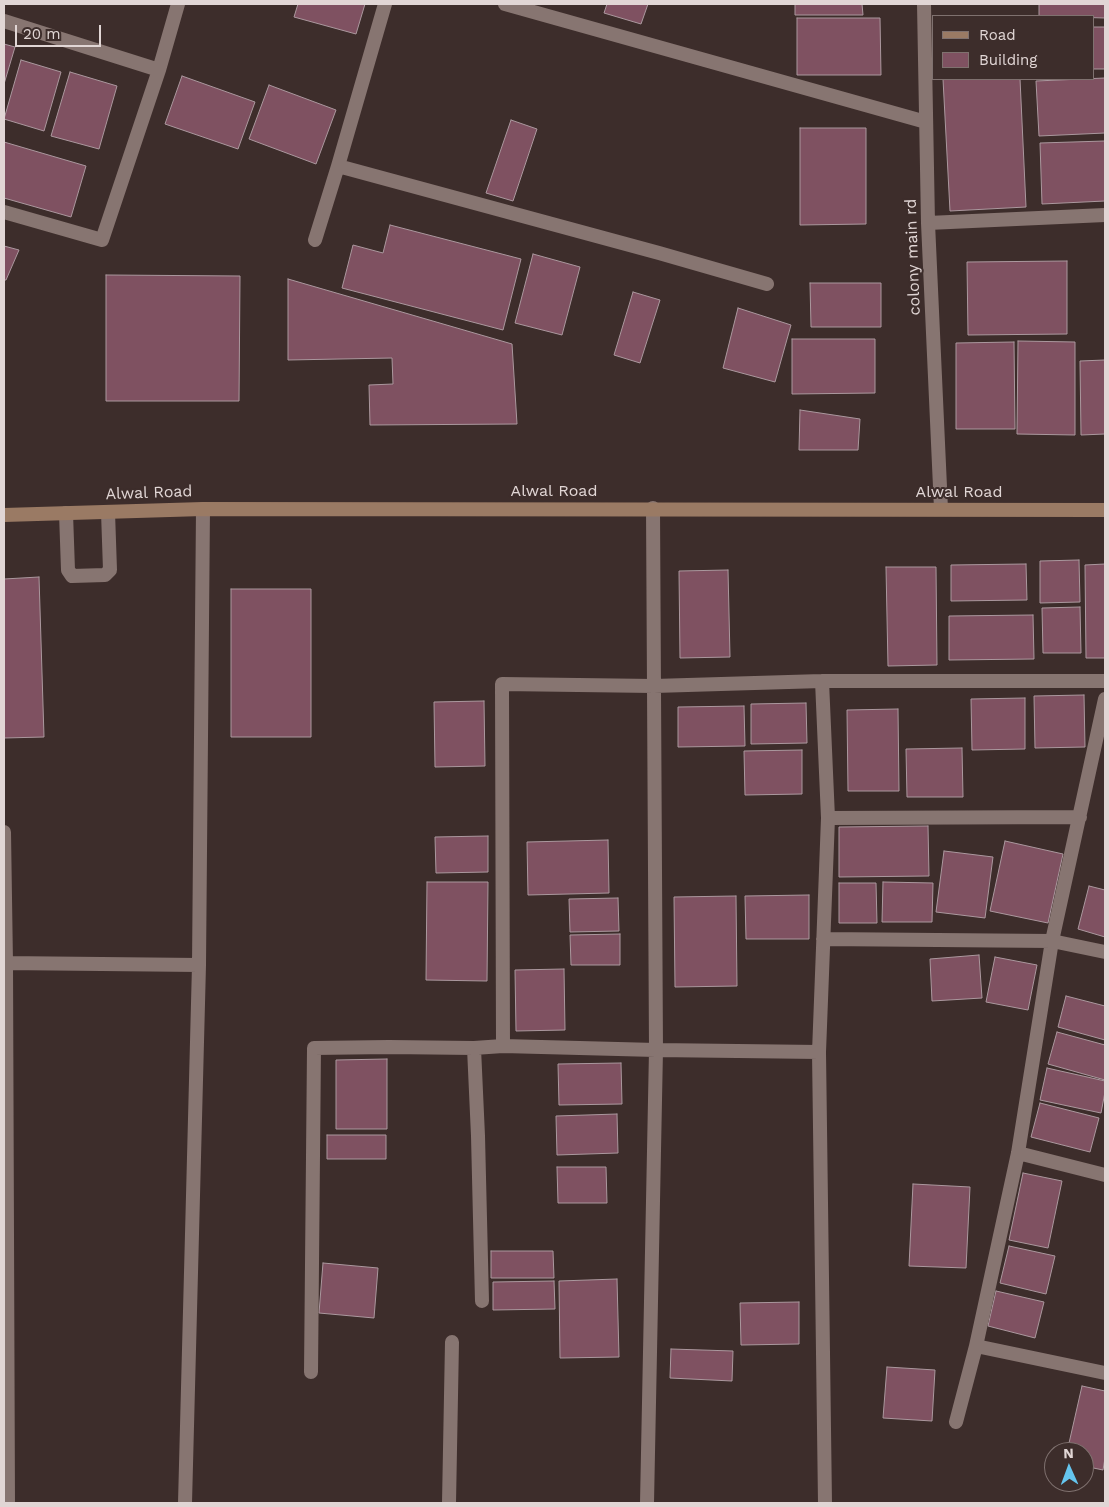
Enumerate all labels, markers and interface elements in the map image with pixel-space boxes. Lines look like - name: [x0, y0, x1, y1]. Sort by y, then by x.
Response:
- scale bar: [18, 15, 104, 47]
- legend: [932, 15, 1094, 80]
- text: 20 m: [23, 25, 61, 43]
- text: Road: [979, 26, 1016, 44]
- text: Building: [979, 51, 1037, 69]
- street label: colony main rd: [901, 198, 925, 316]
- street label: Alwal Road: [511, 481, 597, 501]
- street label: Alwal Road: [105, 482, 193, 504]
- street label: Alwal Road: [916, 482, 1002, 502]
- north arrow: [1044, 1442, 1094, 1492]
- text: N: [1063, 1445, 1074, 1461]

